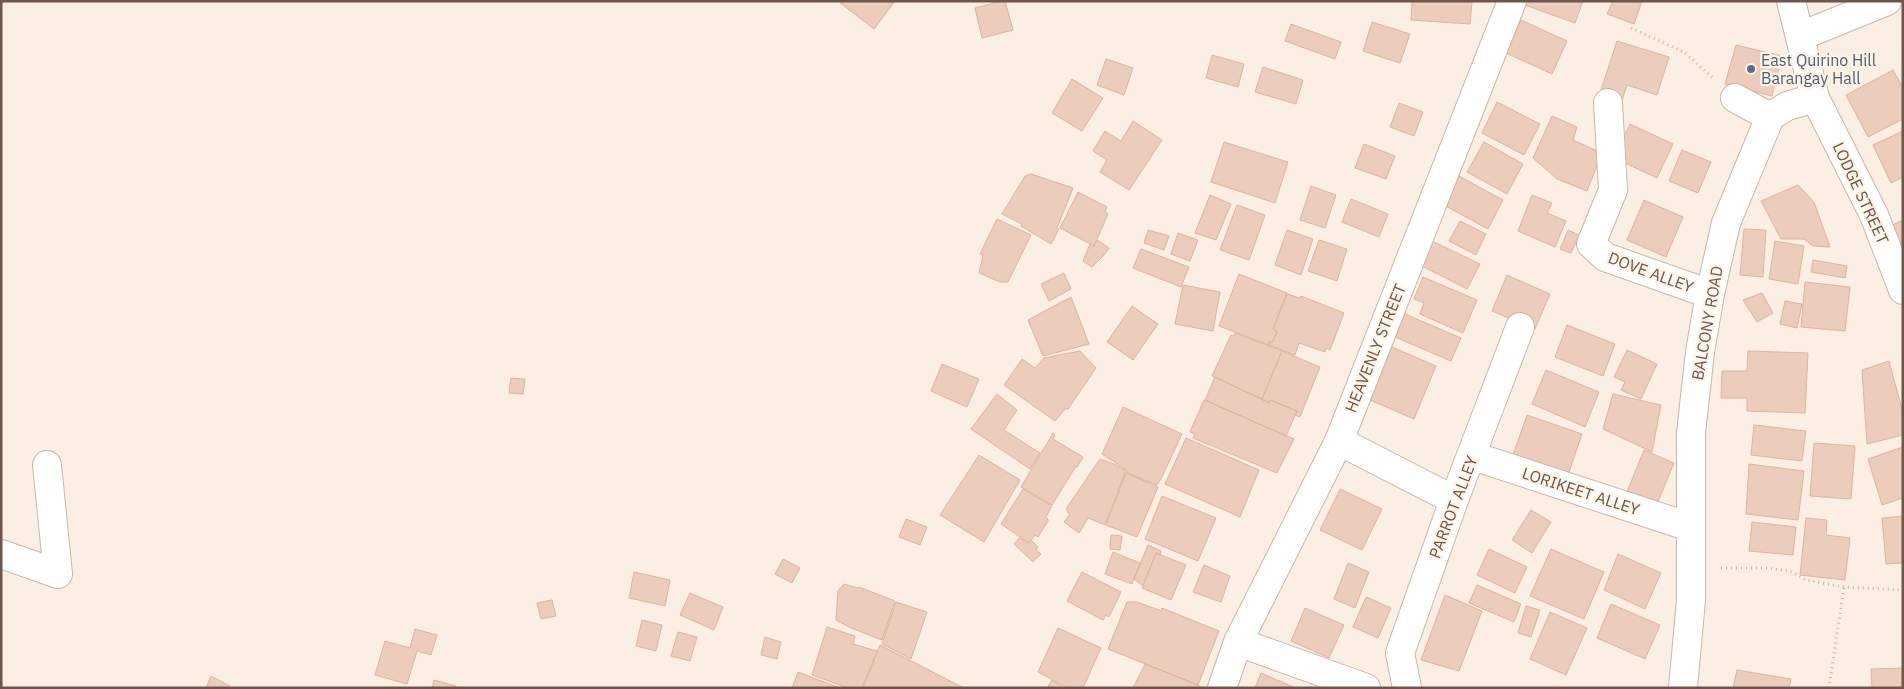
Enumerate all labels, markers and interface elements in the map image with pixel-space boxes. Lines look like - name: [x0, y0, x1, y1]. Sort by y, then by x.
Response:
- place label: East Quirino Hill Barangay Hall: [1761, 50, 1876, 88]
- marker: East Quirino Hill Barangay Hall: [1745, 63, 1757, 75]
- street label: LODGE STREET: [1829, 139, 1893, 247]
- street label: DOVE ALLEY: [1606, 247, 1697, 297]
- street label: BALCONY ROAD: [1687, 264, 1727, 382]
- street label: HEAVENLY STREET: [1340, 281, 1410, 415]
- street label: PARROT ALLEY: [1424, 452, 1482, 561]
- street label: LORIKEET ALLEY: [1520, 463, 1643, 520]

